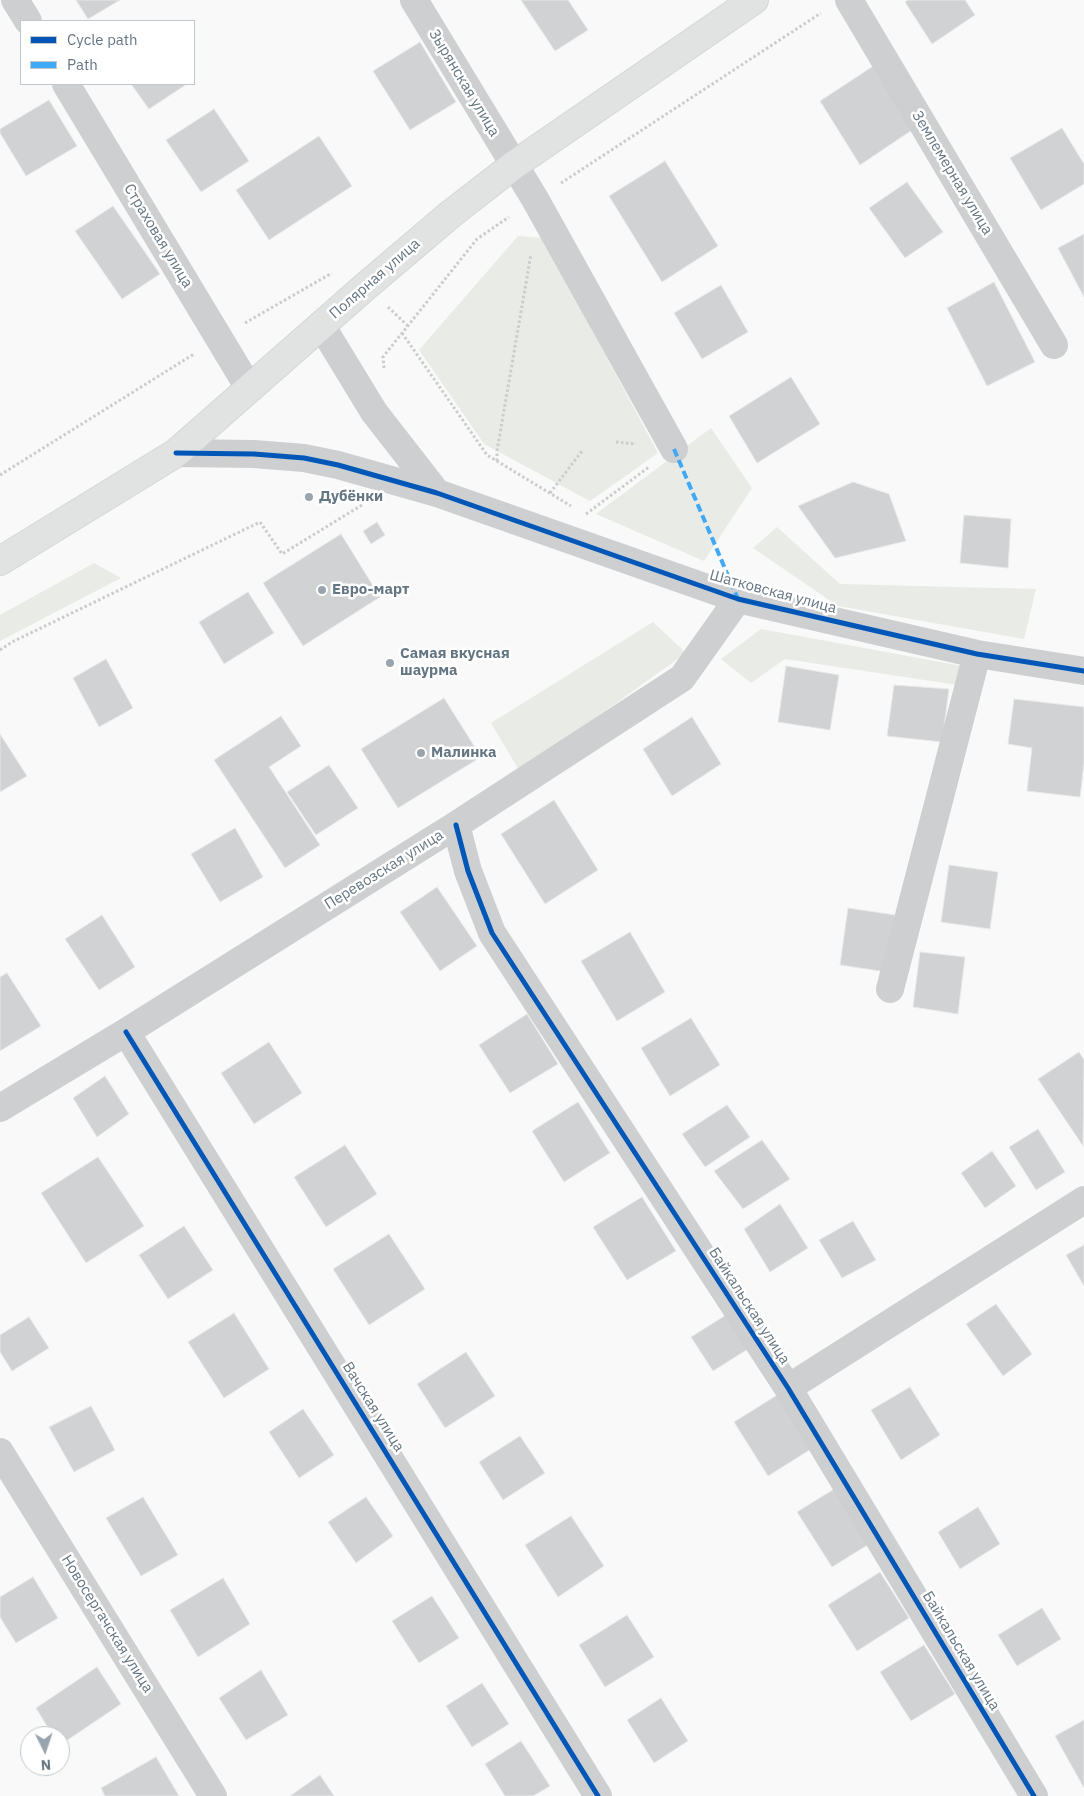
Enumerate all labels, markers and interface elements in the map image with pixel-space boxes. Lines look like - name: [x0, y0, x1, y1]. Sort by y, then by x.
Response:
- legend: [20, 20, 195, 85]
- street label: Зырянская улица: [425, 26, 503, 140]
- text: Cycle path: [67, 30, 138, 49]
- text: Path: [67, 55, 98, 74]
- street label: Землемерная улица: [908, 108, 996, 238]
- street label: Страховая улица: [120, 181, 196, 291]
- street label: Полярная улица: [326, 235, 424, 323]
- place label: Дубёнки: [319, 488, 383, 506]
- marker: Дубёнки: [303, 491, 315, 503]
- street label: Шатковская улица: [708, 566, 838, 618]
- place label: Евро-март: [332, 581, 409, 599]
- marker: Евро-март: [316, 584, 328, 596]
- place label: Самая вкусная шаурма: [400, 645, 510, 680]
- marker: Самая вкусная шаурма: [384, 657, 396, 669]
- place label: Малинка: [431, 744, 497, 762]
- marker: Малинка: [415, 747, 427, 759]
- street label: Перевозская улица: [321, 826, 447, 914]
- street label: Байкальская улица: [705, 1244, 793, 1368]
- street label: Вачская улица: [338, 1359, 408, 1455]
- street label: Новосергачская улица: [57, 1552, 157, 1696]
- street label: Байкальская улица: [918, 1588, 1004, 1714]
- north arrow: [20, 1726, 70, 1776]
- text: N: [40, 1756, 52, 1774]

